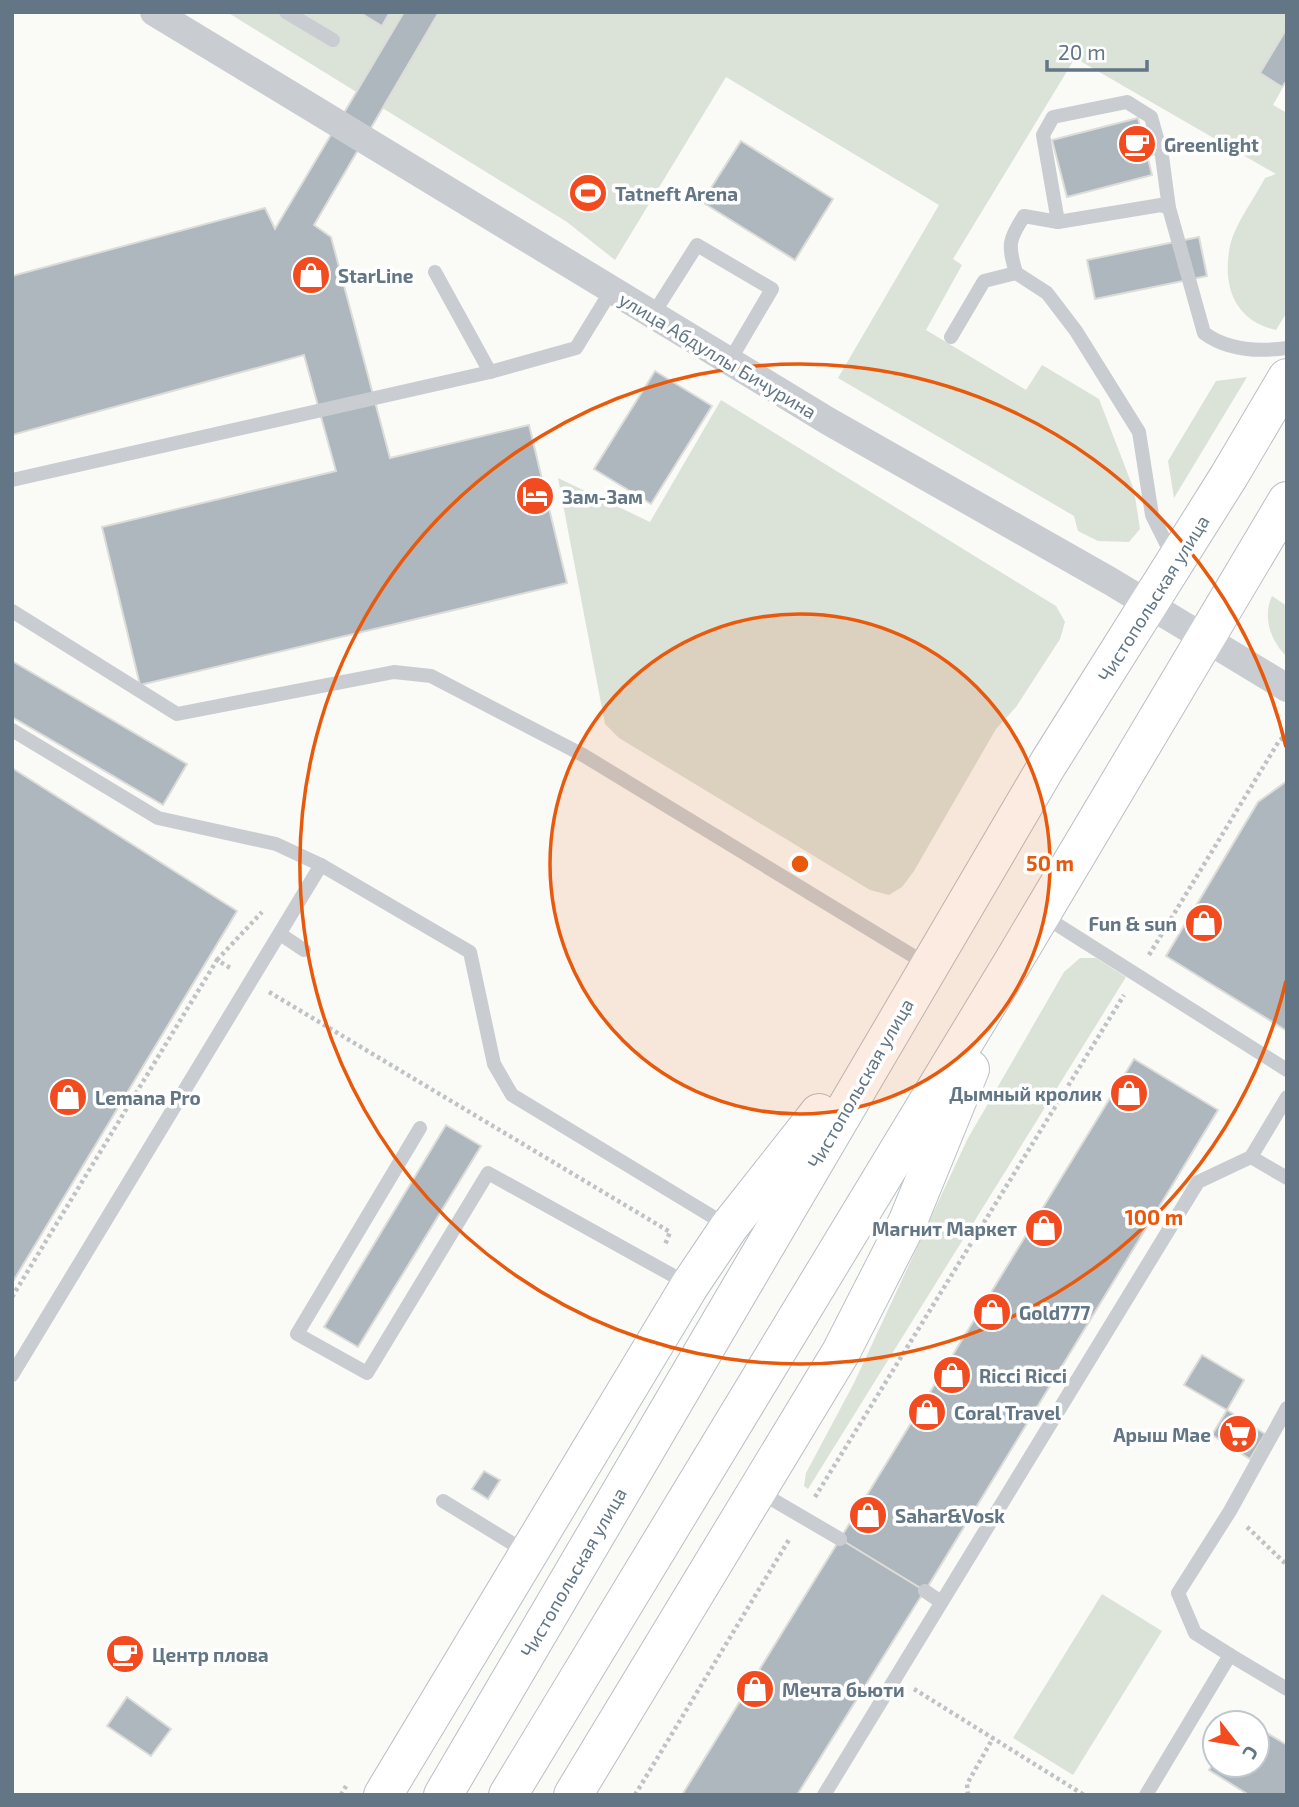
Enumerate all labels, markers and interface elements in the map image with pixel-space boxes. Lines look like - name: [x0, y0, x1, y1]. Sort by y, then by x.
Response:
- scale bar: [1047, 28, 1147, 72]
- text: 20 m: [1058, 39, 1106, 64]
- cafe icon: Greenlight: [1116, 123, 1158, 165]
- place label: Greenlight: [1164, 133, 1259, 156]
- sports icon: Tatneft Arena: [567, 172, 609, 214]
- place label: Tatneft Arena: [615, 182, 738, 205]
- shop icon: StarLine: [290, 254, 332, 296]
- place label: StarLine: [338, 264, 414, 287]
- street label: улица Абдуллы Бичурина: [615, 287, 821, 424]
- hotel icon: Зам-Зам: [514, 475, 556, 517]
- place label: Зам-Зам: [562, 485, 643, 508]
- street label: Чистопольская улица: [1092, 510, 1215, 686]
- text: 50 m: [1026, 850, 1074, 875]
- centre of rings: [788, 852, 812, 876]
- shop icon: Fun & sun: [1183, 902, 1225, 944]
- place label: Fun & sun: [1088, 912, 1177, 935]
- street label: Чистопольская улица: [802, 994, 919, 1172]
- shop icon: Дымный кролик: [1108, 1072, 1150, 1114]
- shop icon: Lemana Pro: [47, 1076, 89, 1118]
- place label: Дымный кролик: [949, 1082, 1102, 1105]
- place label: Lemana Pro: [95, 1086, 201, 1109]
- text: 100 m: [1125, 1204, 1183, 1229]
- shop icon: Магнит Маркет: [1023, 1207, 1065, 1249]
- place label: Магнит Маркет: [872, 1217, 1017, 1240]
- shop icon: Gold777: [971, 1291, 1013, 1333]
- place label: Gold777: [1019, 1301, 1090, 1324]
- shop icon: Ricci Ricci: [931, 1354, 973, 1396]
- place label: Ricci Ricci: [979, 1364, 1067, 1387]
- shop icon: Coral Travel: [906, 1391, 948, 1433]
- place label: Coral Travel: [954, 1401, 1062, 1424]
- supermarket icon: Арыш Мае: [1217, 1413, 1259, 1455]
- place label: Арыш Мае: [1113, 1423, 1211, 1446]
- street label: Чистопольская улица: [515, 1483, 632, 1661]
- shop icon: Sahar&Vosk: [847, 1494, 889, 1536]
- place label: Sahar&Vosk: [895, 1504, 1005, 1527]
- cafe icon: Центр плова: [104, 1633, 146, 1675]
- place label: Центр плова: [152, 1643, 269, 1666]
- shop icon: Мечта бьюти: [734, 1668, 776, 1710]
- place label: Мечта бьюти: [782, 1678, 905, 1701]
- north arrow: [1201, 1709, 1271, 1779]
- text: С: [1238, 1742, 1264, 1764]

